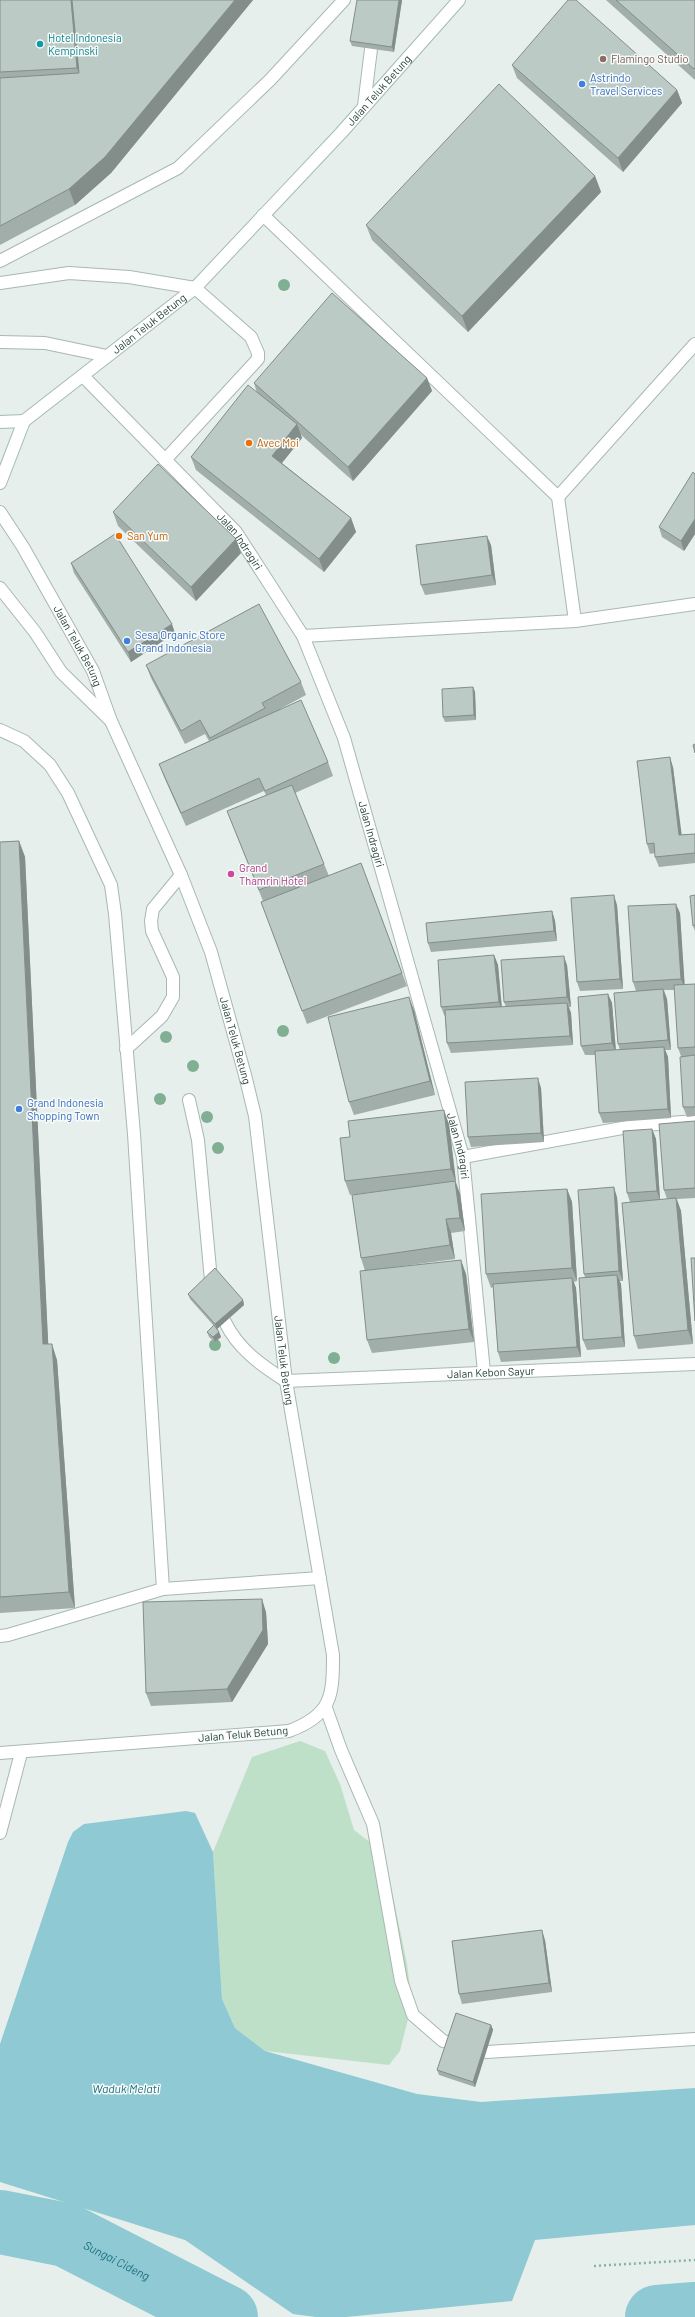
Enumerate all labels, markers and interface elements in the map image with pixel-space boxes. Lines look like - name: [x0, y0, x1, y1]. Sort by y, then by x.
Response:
- place label: Hotel Indonesia Kempinski: [48, 31, 122, 57]
- marker: Hotel Indonesia Kempinski: [35, 39, 45, 49]
- street label: Jalan Teluk Betung: [344, 52, 413, 128]
- place label: Flamingo Studio: [611, 52, 688, 65]
- marker: Flamingo Studio: [598, 54, 608, 64]
- place label: Astrindo Travel Services: [590, 71, 662, 97]
- marker: Astrindo Travel Services: [577, 79, 587, 89]
- street label: Jalan Teluk Betung: [109, 290, 189, 356]
- place label: Avec Moi: [257, 436, 299, 449]
- marker: Avec Moi: [244, 438, 254, 448]
- street label: Jalan Indragiri: [215, 510, 266, 572]
- place label: San Yum: [127, 529, 168, 542]
- marker: San Yum: [114, 531, 124, 541]
- street label: Jalan Teluk Betung: [51, 603, 105, 688]
- place label: Sesa Organic Store Grand Indonesia: [135, 628, 225, 654]
- marker: Sesa Organic Store Grand Indonesia: [122, 636, 132, 646]
- street label: Jalan Indragiri: [356, 799, 387, 869]
- place label: Grand Thamrin Hotel: [239, 861, 306, 887]
- marker: Grand Thamrin Hotel: [226, 869, 236, 879]
- street label: Jalan Teluk Betung: [218, 995, 254, 1086]
- place label: Grand Indonesia Shopping Town: [27, 1096, 103, 1122]
- marker: Grand Indonesia Shopping Town: [14, 1104, 24, 1114]
- street label: Jalan Indragiri: [445, 1111, 472, 1180]
- street label: Jalan Teluk Betung: [272, 1315, 297, 1406]
- street label: Jalan Kebon Sayur: [447, 1364, 535, 1380]
- street label: Jalan Teluk Betung: [197, 1723, 289, 1744]
- water label: Waduk Melati: [92, 2081, 160, 2095]
- water label: Sungai Cideng: [82, 2237, 152, 2283]

